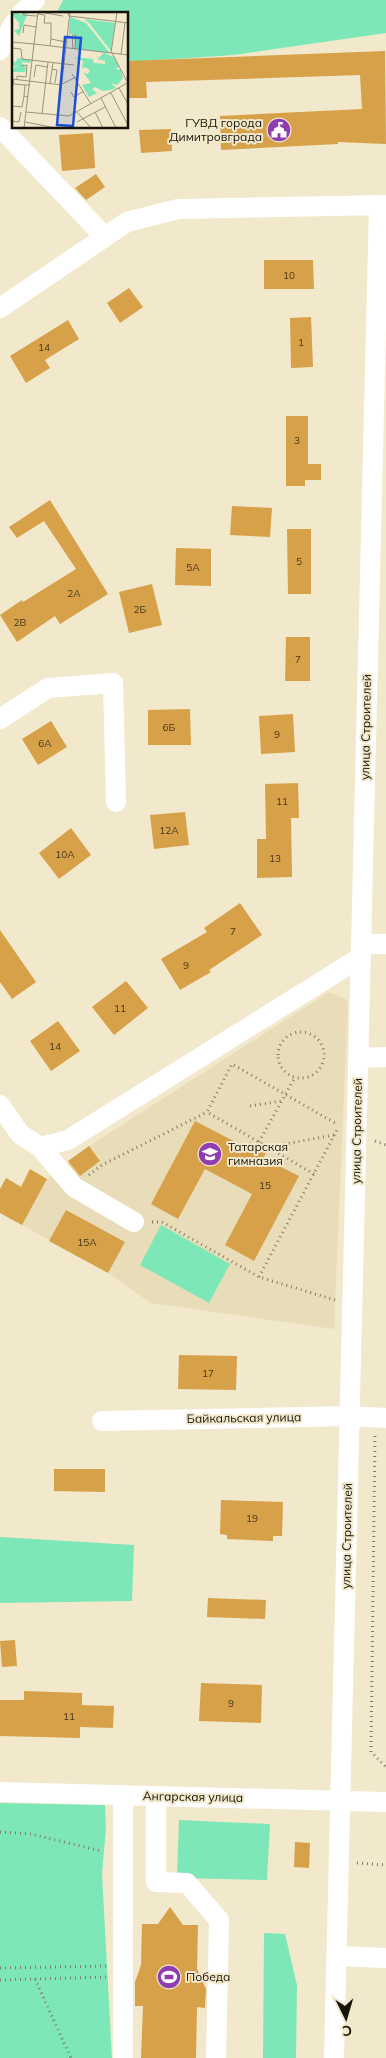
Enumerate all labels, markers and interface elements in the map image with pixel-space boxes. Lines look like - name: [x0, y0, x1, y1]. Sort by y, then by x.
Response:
- inset map: [12, 12, 129, 129]
- place label: ГУВД города Димитровграда: [169, 115, 262, 144]
- public building icon: ГУВД города Димитровграда: [266, 117, 292, 143]
- house number: 10: [283, 269, 295, 282]
- house number: 1: [298, 336, 304, 349]
- house number: 14: [38, 341, 50, 354]
- house number: 3: [294, 434, 300, 447]
- house number: 5: [296, 555, 302, 568]
- house number: 5А: [186, 561, 200, 574]
- house number: 2А: [67, 587, 81, 600]
- house number: 2Б: [134, 603, 147, 616]
- house number: 2В: [14, 616, 27, 629]
- house number: 7: [295, 653, 301, 666]
- street label: улица Строителей: [357, 674, 374, 780]
- house number: 6Б: [163, 721, 176, 734]
- house number: 9: [274, 728, 280, 741]
- house number: 6А: [38, 737, 52, 750]
- house number: 11: [276, 795, 288, 808]
- house number: 12А: [159, 824, 179, 837]
- house number: 10А: [55, 848, 75, 861]
- house number: 13: [269, 852, 281, 865]
- house number: 7: [230, 925, 236, 938]
- house number: 9: [183, 959, 189, 972]
- house number: 11: [114, 1002, 126, 1015]
- house number: 14: [49, 1040, 61, 1053]
- street label: улица Строителей: [348, 1078, 365, 1184]
- place label: Татарская гимназия: [228, 1139, 288, 1168]
- school or university icon: Татарская гимназия: [197, 1141, 223, 1167]
- house number: 15: [259, 1179, 271, 1192]
- house number: 15А: [77, 1236, 97, 1249]
- house number: 17: [202, 1367, 214, 1380]
- street label: Байкальская улица: [187, 1409, 301, 1426]
- street label: улица Строителей: [338, 1483, 355, 1589]
- house number: 19: [246, 1512, 258, 1525]
- house number: 9: [228, 1697, 234, 1710]
- house number: 11: [63, 1710, 75, 1723]
- street label: Ангарская улица: [143, 1788, 243, 1805]
- sports icon: Победа: [156, 1964, 182, 1990]
- place label: Победа: [186, 1969, 230, 1984]
- north arrow: [321, 1993, 371, 2043]
- text: С: [342, 2022, 353, 2040]

